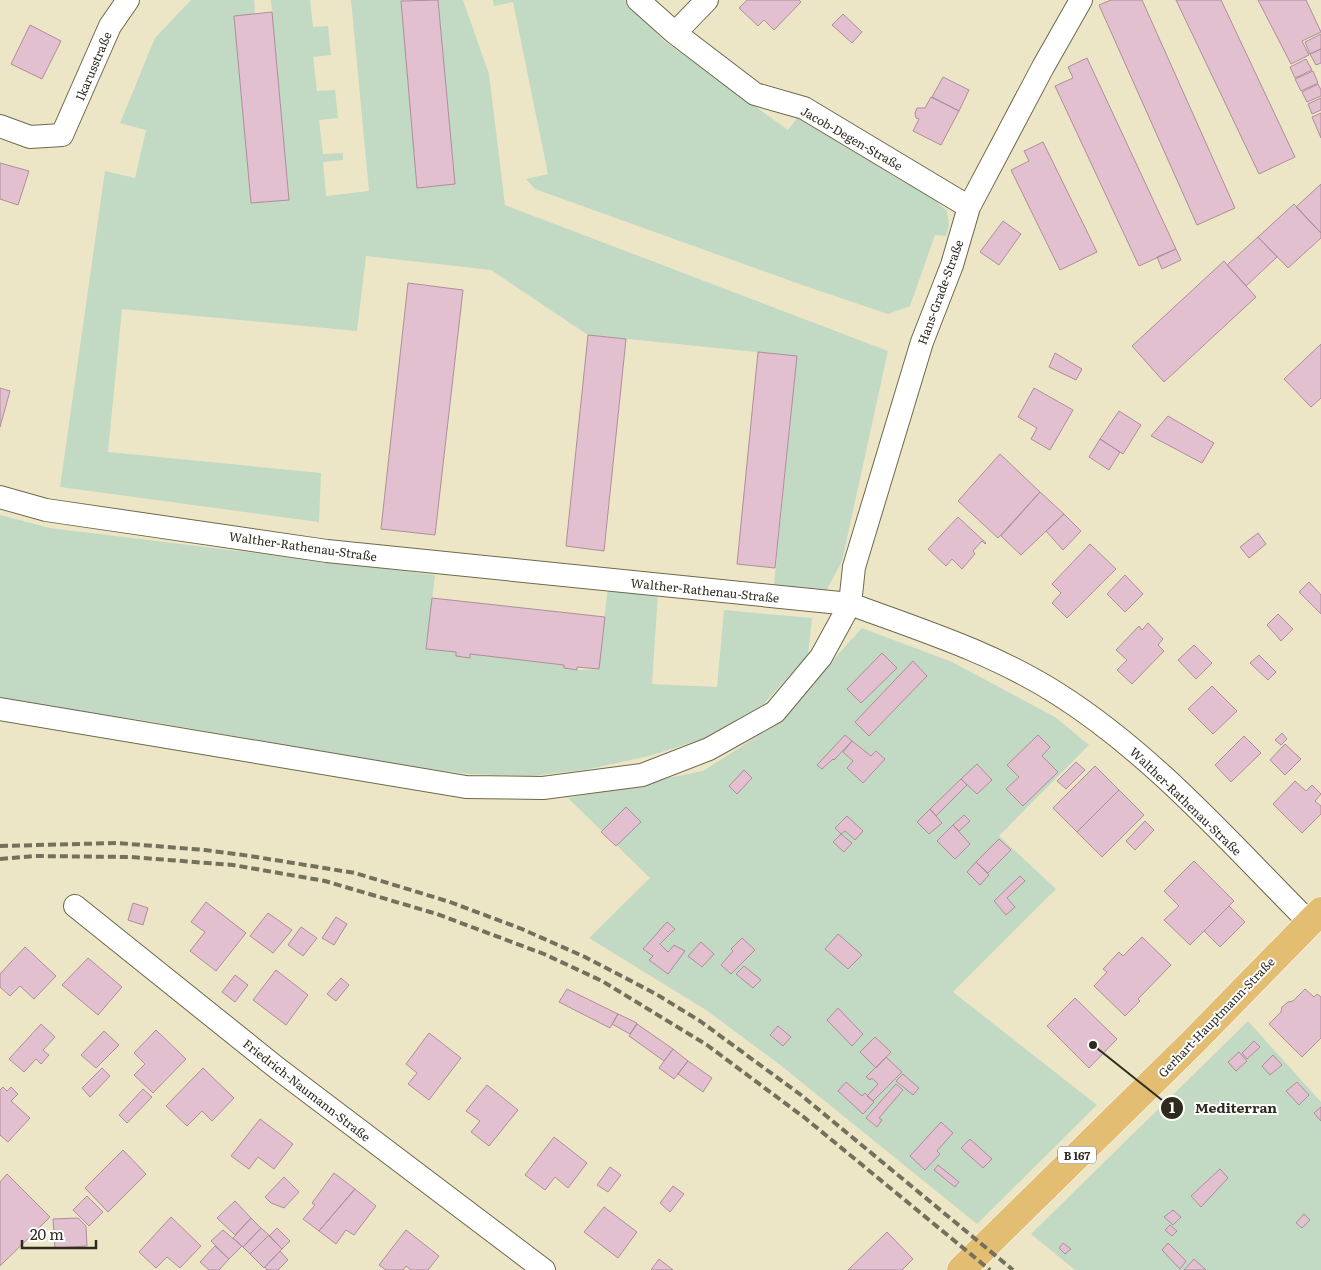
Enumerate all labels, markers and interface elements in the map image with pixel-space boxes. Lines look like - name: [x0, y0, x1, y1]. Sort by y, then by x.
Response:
- street label: Ikarusstraße: [70, 29, 116, 103]
- street label: Jacob-Degen-Straße: [798, 102, 906, 174]
- street label: Hans-Grade-Straße: [913, 237, 967, 347]
- street label: Walther-Rathenau-Straße: [228, 527, 378, 565]
- street label: Walther-Rathenau-Straße: [630, 573, 780, 607]
- street label: Walther-Rathenau-Straße: [1126, 743, 1246, 859]
- street label: Gerhart-Hauptmann-Straße: [1154, 953, 1278, 1081]
- street label: Friedrich-Naumann-Straße: [240, 1035, 374, 1145]
- callout: Mediterran: [1160, 1094, 1287, 1123]
- text: 1: [1169, 1095, 1175, 1118]
- text: Mediterran: [1195, 1097, 1277, 1117]
- road number: B 167: [1058, 1146, 1096, 1164]
- scale bar: [22, 1218, 96, 1250]
- text: 20 m: [30, 1222, 64, 1245]

